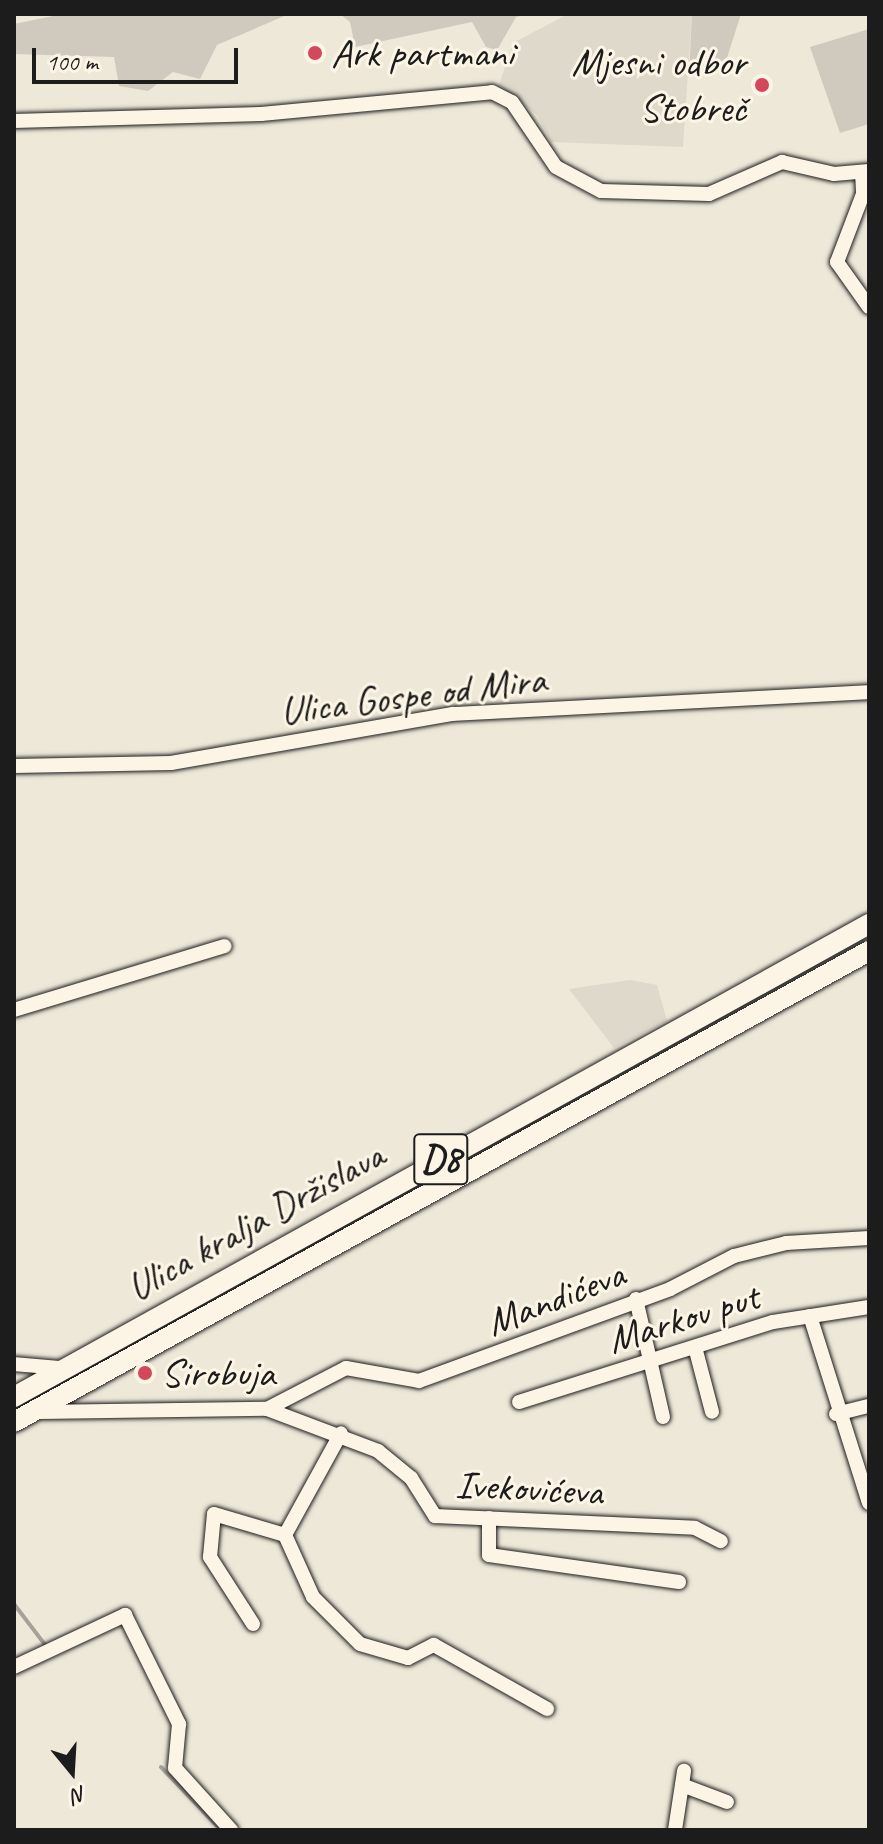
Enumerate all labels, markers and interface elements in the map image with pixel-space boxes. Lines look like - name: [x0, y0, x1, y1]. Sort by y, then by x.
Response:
- place label: Ark partmani: [331, 29, 514, 77]
- scale bar: [36, 32, 242, 82]
- place label: Mjesni odbor Stobreč: [571, 38, 746, 132]
- marker: Ark partmani: [306, 44, 324, 62]
- text: 100 m: [46, 47, 98, 77]
- marker: Mjesni odbor Stobreč: [753, 76, 771, 94]
- street label: Ulica Gospe od Mira: [278, 655, 548, 735]
- road number: D8: [413, 1125, 469, 1193]
- street label: Ulica kralja Držislava: [118, 1131, 392, 1311]
- street label: Mandićeva: [479, 1250, 631, 1346]
- street label: Markov put: [602, 1272, 764, 1364]
- place label: Sirobuja: [161, 1349, 275, 1397]
- marker: Sirobuja: [136, 1364, 154, 1382]
- street label: Ivekovićeva: [454, 1460, 604, 1516]
- north arrow: [32, 1732, 112, 1812]
- text: N: [69, 1779, 90, 1810]

